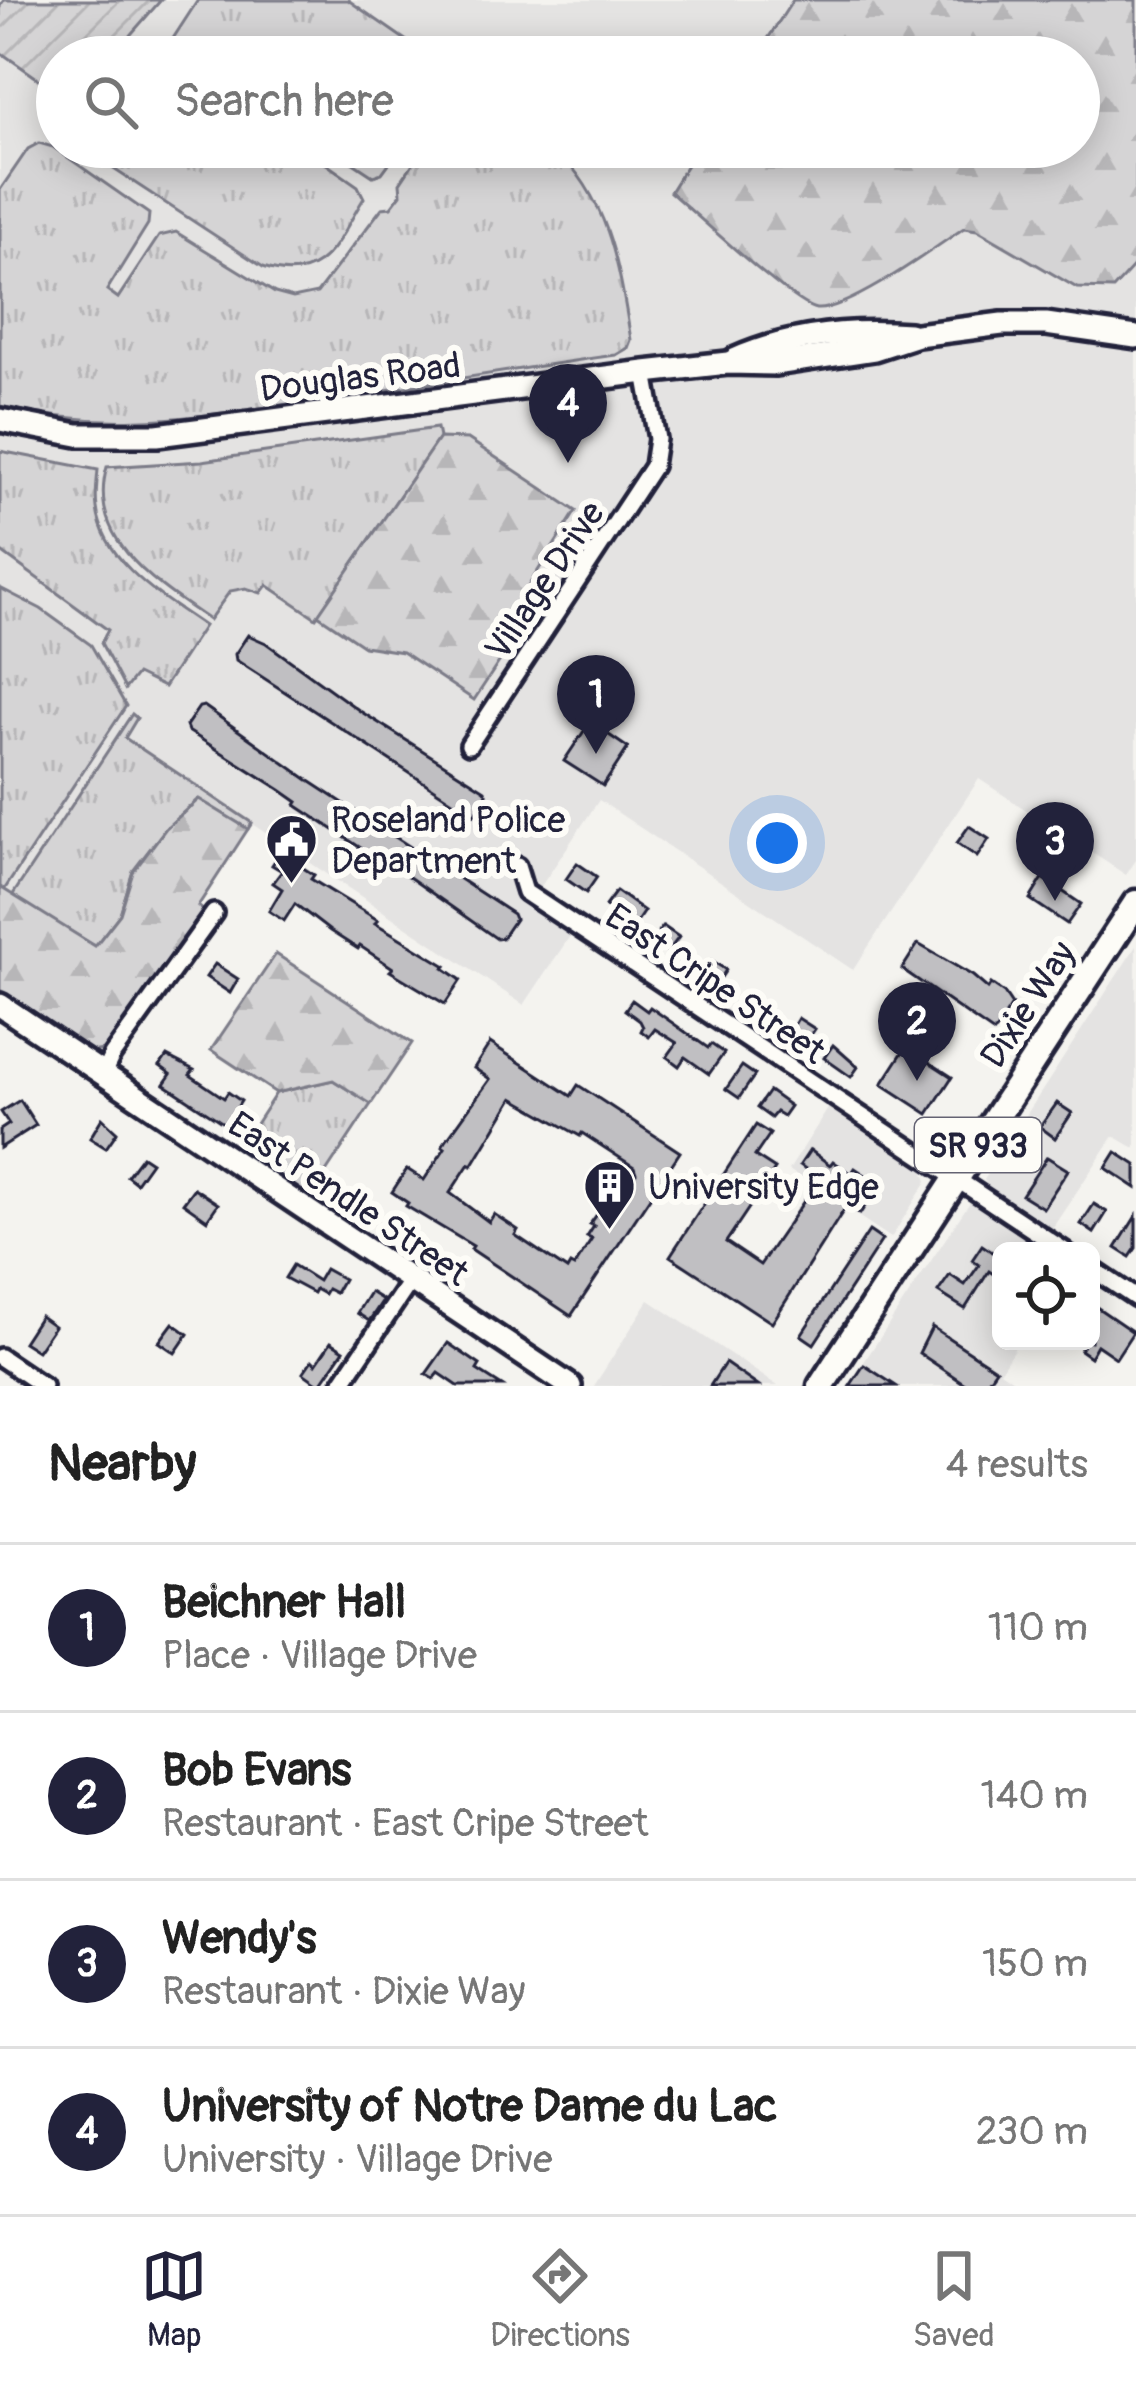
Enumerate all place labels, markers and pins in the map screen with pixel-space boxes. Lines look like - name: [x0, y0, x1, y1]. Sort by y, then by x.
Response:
- pin: 4: [529, 364, 607, 463]
- pin: 1: [557, 655, 635, 754]
- place label: Roseland Police Department: [331, 798, 566, 884]
- pin: 3: [1016, 802, 1094, 901]
- public building icon: Roseland Police Department: [264, 812, 320, 886]
- pin: 2: [878, 982, 956, 1081]
- building icon: University Edge: [581, 1158, 637, 1232]
- place label: University Edge: [648, 1165, 879, 1210]

